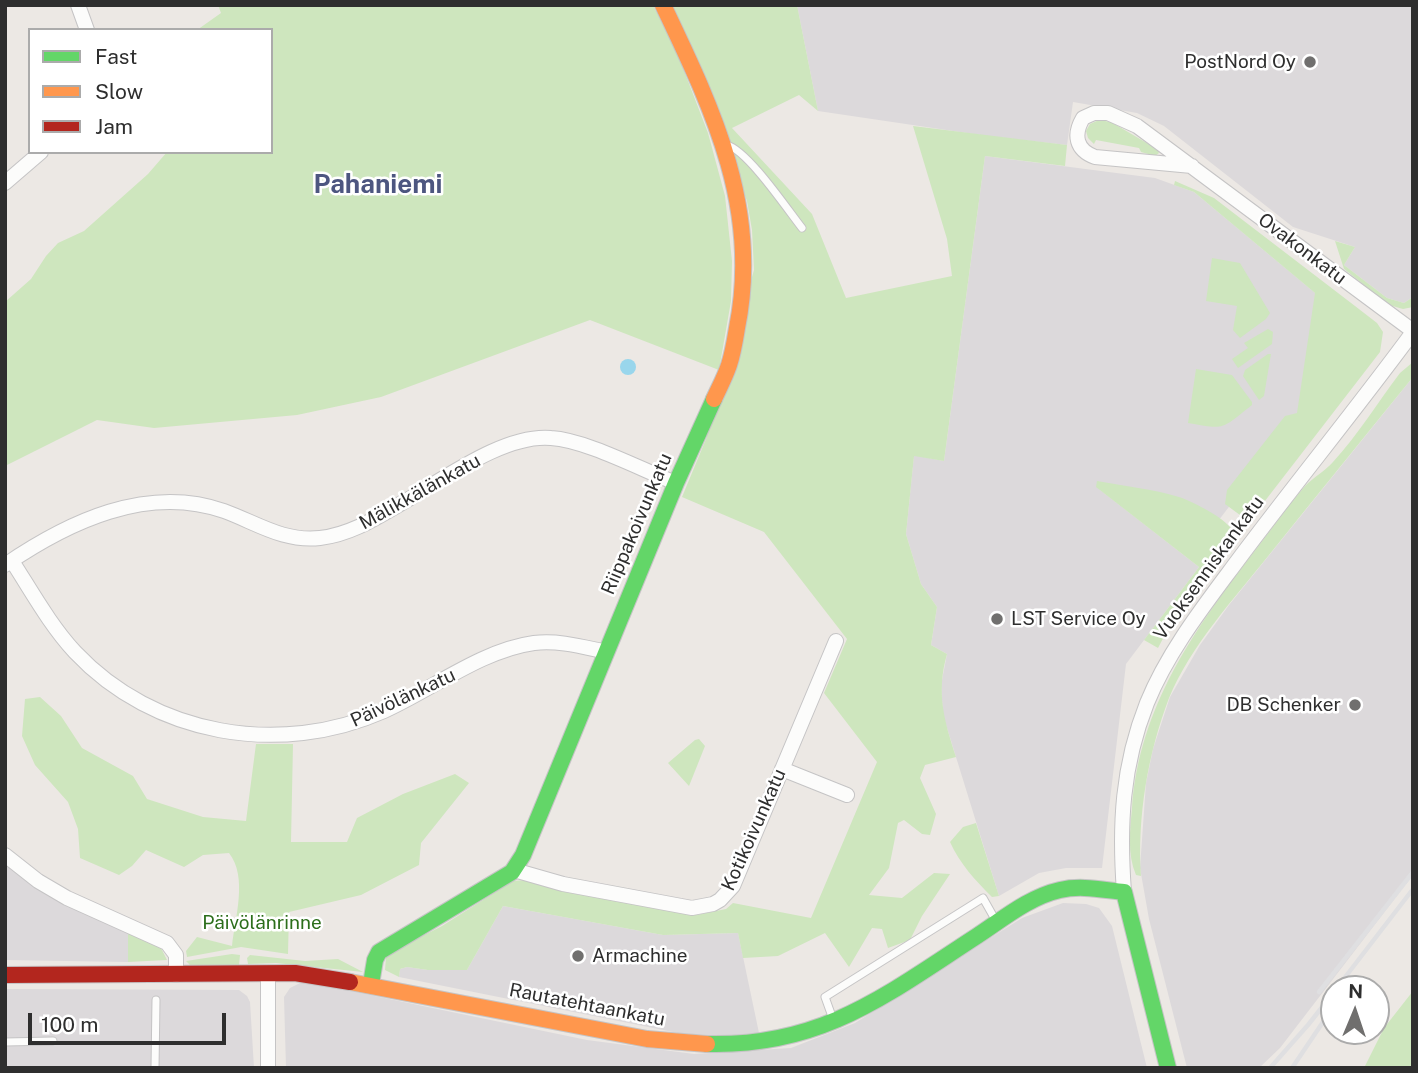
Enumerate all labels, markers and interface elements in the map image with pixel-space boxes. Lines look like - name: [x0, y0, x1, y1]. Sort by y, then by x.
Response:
- legend: [28, 28, 273, 154]
- text: Fast: [95, 44, 137, 69]
- place label: PostNord Oy: [1184, 51, 1296, 73]
- marker: PostNord Oy: [1302, 54, 1318, 70]
- text: Slow: [95, 79, 143, 104]
- text: Jam: [95, 114, 133, 139]
- district label: Pahaniemi: [314, 169, 442, 201]
- street label: Ovakonkatu: [1253, 208, 1351, 290]
- street label: Mälikkälänkatu: [355, 449, 485, 535]
- street label: Riippakoivunkatu: [597, 450, 677, 598]
- street label: Vuoksenniskankatu: [1149, 492, 1269, 644]
- place label: LST Service Oy: [1011, 608, 1146, 630]
- marker: LST Service Oy: [989, 611, 1005, 627]
- street label: Päivölänkatu: [347, 664, 459, 732]
- place label: DB Schenker: [1226, 694, 1341, 716]
- marker: DB Schenker: [1347, 697, 1363, 713]
- street label: Kotikoivunkatu: [717, 765, 791, 895]
- park label: Päivölänrinne: [202, 912, 322, 934]
- place label: Armachine: [592, 945, 688, 967]
- marker: Armachine: [570, 948, 586, 964]
- north arrow: [1320, 975, 1390, 1045]
- street label: Rautatehtaankatu: [507, 979, 667, 1031]
- text: N: [1348, 980, 1363, 1002]
- scale bar: [32, 1000, 229, 1044]
- text: 100 m: [41, 1012, 98, 1037]

